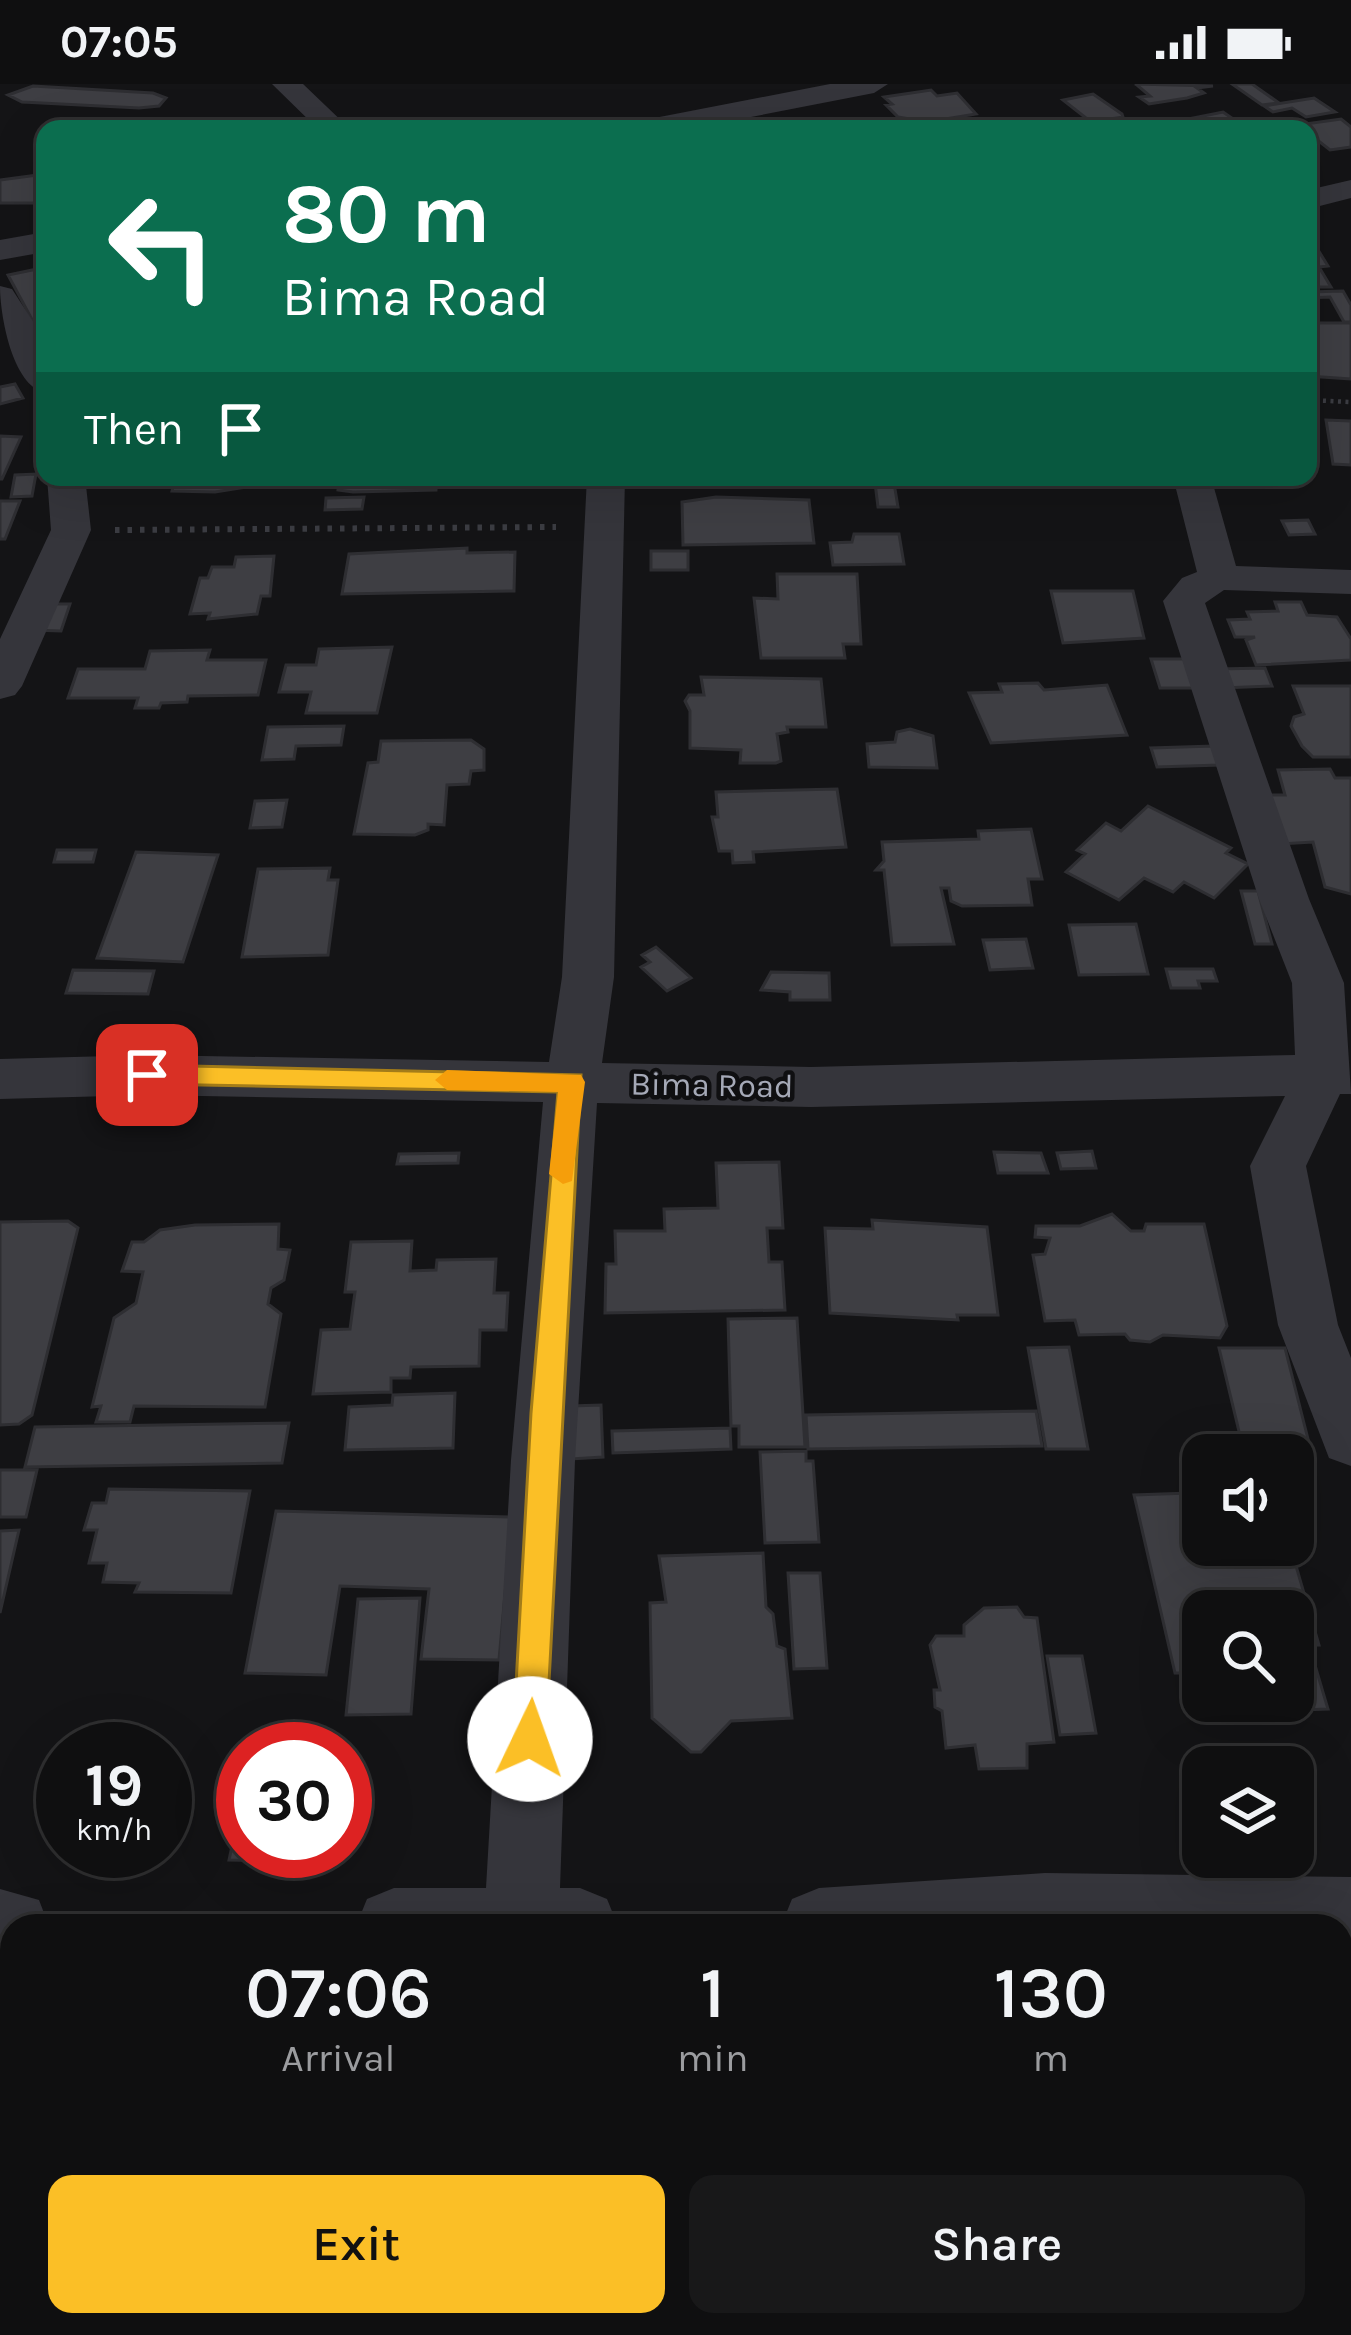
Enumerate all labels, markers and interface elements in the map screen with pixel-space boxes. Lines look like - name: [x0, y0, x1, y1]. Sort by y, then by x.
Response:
- text: 07:05: [60, 16, 178, 68]
- text: 80 m: [282, 165, 490, 263]
- icon: left: [84, 168, 240, 324]
- text: Bima Road: [282, 265, 549, 329]
- icon: arrive: [208, 396, 274, 462]
- text: Then: [84, 403, 184, 455]
- pin: [96, 1024, 198, 1126]
- icon: arrive: [114, 1042, 180, 1108]
- street label: Bima Road: [630, 1065, 794, 1105]
- map controls: [1182, 1434, 1314, 1878]
- button: sound: [1182, 1434, 1314, 1566]
- button: search: [1182, 1590, 1314, 1722]
- position arrow: [467, 1676, 593, 1802]
- speed limit sign: 30: [216, 1722, 372, 1878]
- button: layers: [1182, 1746, 1314, 1878]
- text: 19: [85, 1750, 143, 1820]
- text: km/h: [76, 1812, 152, 1848]
- text: 07:06: [245, 1951, 432, 2035]
- text: 1: [700, 1951, 725, 2035]
- text: 130: [994, 1951, 1108, 2035]
- text: Arrival: [281, 2035, 396, 2081]
- text: min: [677, 2035, 749, 2081]
- text: m: [1033, 2035, 1069, 2081]
- button: Exit: [48, 2175, 665, 2313]
- button: Share: [689, 2175, 1305, 2313]

